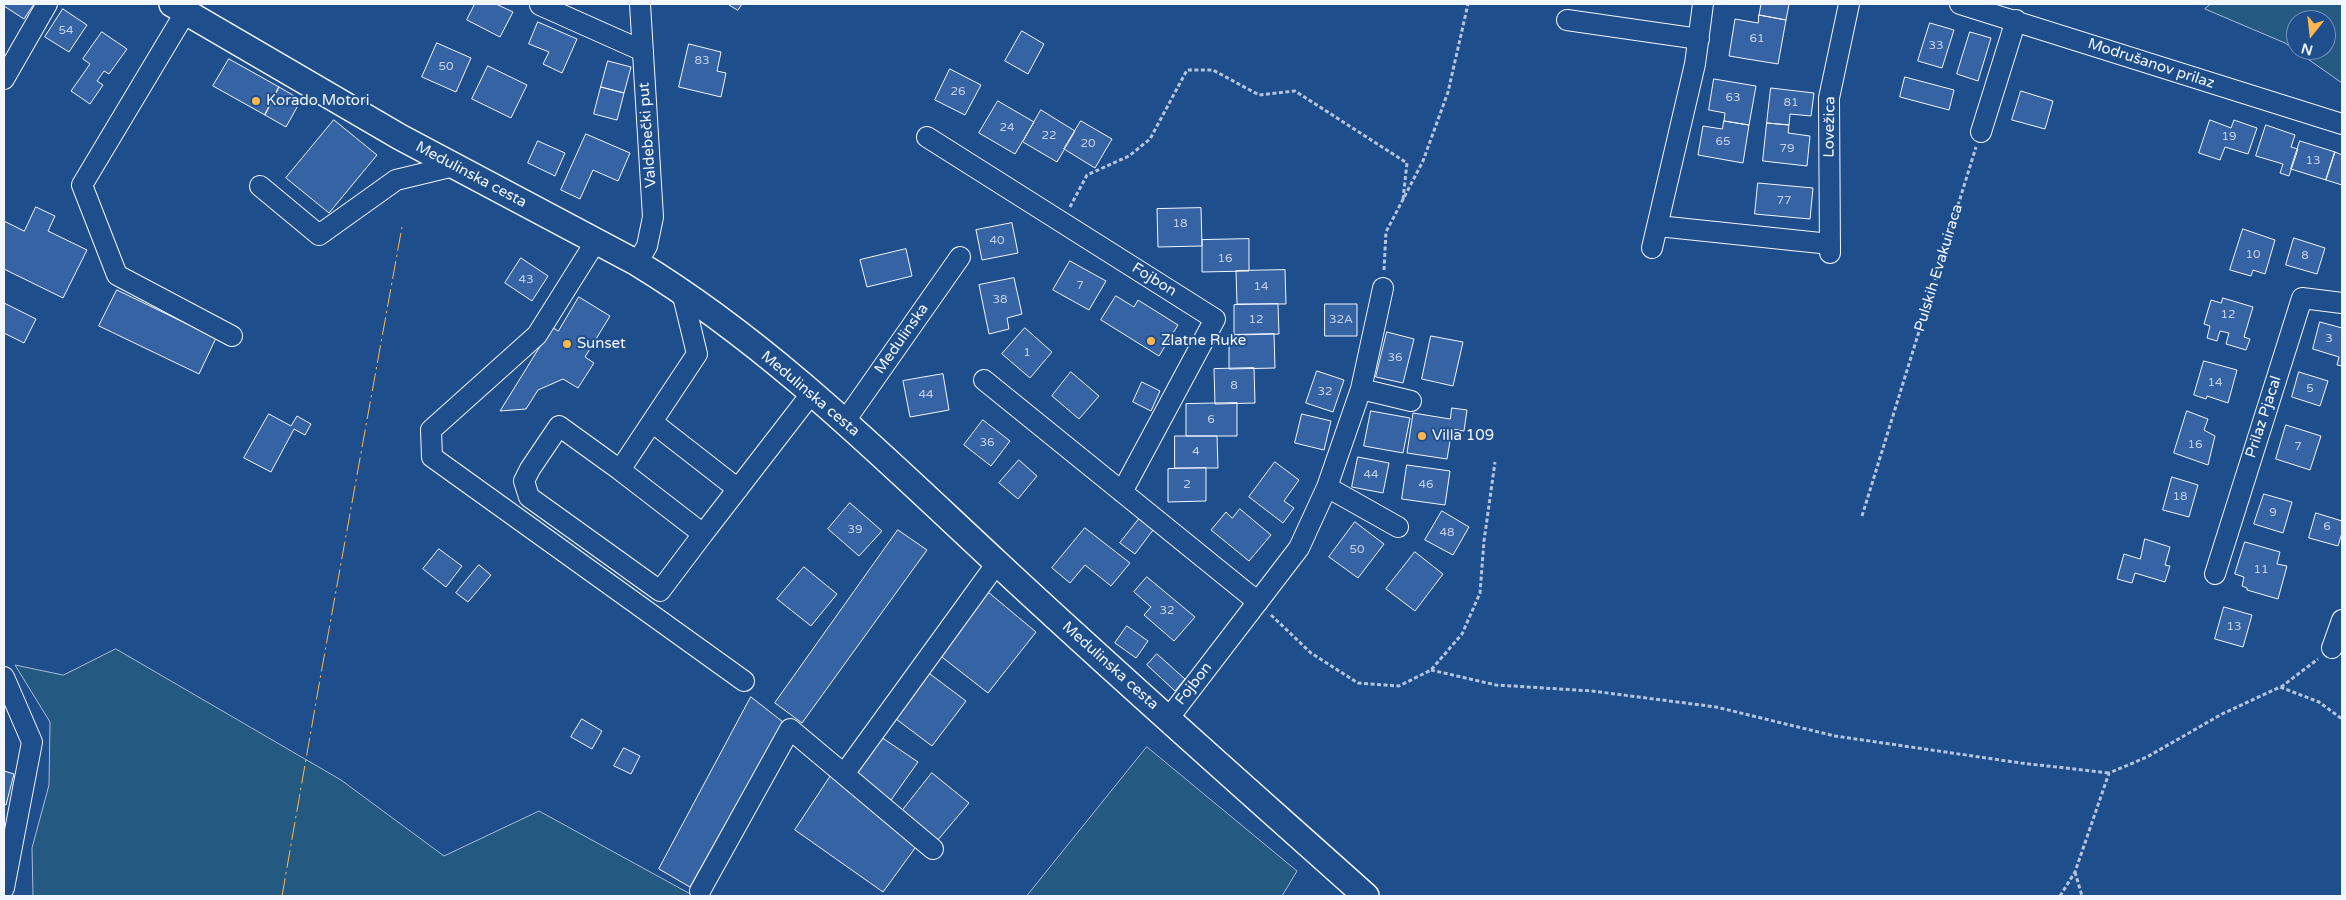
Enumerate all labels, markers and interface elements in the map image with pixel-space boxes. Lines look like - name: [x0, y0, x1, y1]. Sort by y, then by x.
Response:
- north arrow: [2286, 10, 2336, 60]
- house number: 54: [58, 24, 74, 38]
- house number: 61: [1749, 32, 1765, 46]
- street label: Modrušanov prilaz: [2085, 35, 2217, 93]
- house number: 33: [1928, 39, 1944, 53]
- text: N: [2299, 39, 2315, 59]
- house number: 83: [694, 54, 710, 68]
- house number: 50: [438, 60, 454, 74]
- street label: Valdebečki put: [635, 82, 661, 188]
- house number: 26: [950, 85, 966, 99]
- house number: 63: [1725, 91, 1741, 105]
- place label: Korado Motori: [266, 92, 369, 110]
- marker: Korado Motori: [250, 95, 262, 107]
- house number: 81: [1783, 96, 1799, 110]
- street label: Lovežica: [1820, 96, 1840, 158]
- house number: 24: [999, 121, 1015, 135]
- house number: 22: [1041, 129, 1057, 143]
- house number: 19: [2221, 130, 2237, 144]
- house number: 65: [1715, 135, 1731, 149]
- house number: 20: [1080, 137, 1096, 151]
- street label: Medulinska cesta: [412, 138, 530, 212]
- house number: 79: [1779, 142, 1795, 156]
- house number: 13: [2305, 154, 2321, 168]
- house number: 77: [1776, 194, 1792, 208]
- street label: Pulskih Evakuiraca: [1911, 202, 1967, 334]
- house number: 18: [1172, 217, 1188, 231]
- house number: 40: [989, 234, 1005, 248]
- house number: 10: [2245, 248, 2261, 262]
- house number: 8: [2301, 249, 2309, 263]
- house number: 16: [1217, 252, 1233, 266]
- street label: Fojbon: [1128, 259, 1180, 301]
- house number: 43: [518, 273, 534, 287]
- house number: 7: [1076, 279, 1084, 293]
- house number: 14: [1253, 280, 1269, 294]
- house number: 38: [992, 293, 1008, 307]
- street label: Medulinska: [871, 300, 933, 378]
- house number: 12: [2220, 308, 2236, 322]
- house number: 12: [1248, 313, 1264, 327]
- house number: 32A: [1329, 313, 1353, 327]
- place label: Zlatne Ruke: [1161, 332, 1246, 350]
- house number: 3: [2325, 332, 2333, 346]
- place label: Sunset: [577, 335, 626, 353]
- marker: Zlatne Ruke: [1145, 335, 1157, 347]
- marker: Sunset: [561, 338, 573, 350]
- house number: 1: [1023, 346, 1031, 360]
- street label: Medulinska cesta: [757, 347, 863, 441]
- house number: 36: [1387, 351, 1403, 365]
- street label: Prilaz Pjacal: [2242, 374, 2286, 460]
- house number: 14: [2207, 376, 2223, 390]
- house number: 8: [1230, 379, 1238, 393]
- house number: 5: [2306, 382, 2314, 396]
- house number: 32: [1317, 385, 1333, 399]
- house number: 44: [918, 388, 934, 402]
- house number: 6: [1207, 413, 1215, 427]
- place label: Villa 109: [1432, 427, 1494, 445]
- marker: Villa 109: [1416, 430, 1428, 442]
- house number: 36: [979, 436, 995, 450]
- house number: 16: [2187, 438, 2203, 452]
- house number: 7: [2294, 440, 2302, 454]
- house number: 4: [1192, 445, 1200, 459]
- house number: 44: [1363, 468, 1379, 482]
- house number: 2: [1183, 478, 1191, 492]
- house number: 46: [1418, 478, 1434, 492]
- house number: 18: [2172, 490, 2188, 504]
- house number: 9: [2269, 506, 2277, 520]
- house number: 6: [2323, 520, 2331, 534]
- house number: 39: [847, 523, 863, 537]
- house number: 48: [1439, 526, 1455, 540]
- house number: 50: [1349, 543, 1365, 557]
- house number: 11: [2253, 563, 2269, 577]
- house number: 32: [1159, 604, 1175, 618]
- street label: Medulinska cesta: [1058, 618, 1162, 714]
- house number: 13: [2226, 620, 2242, 634]
- street label: Fojbon: [1172, 659, 1216, 709]

